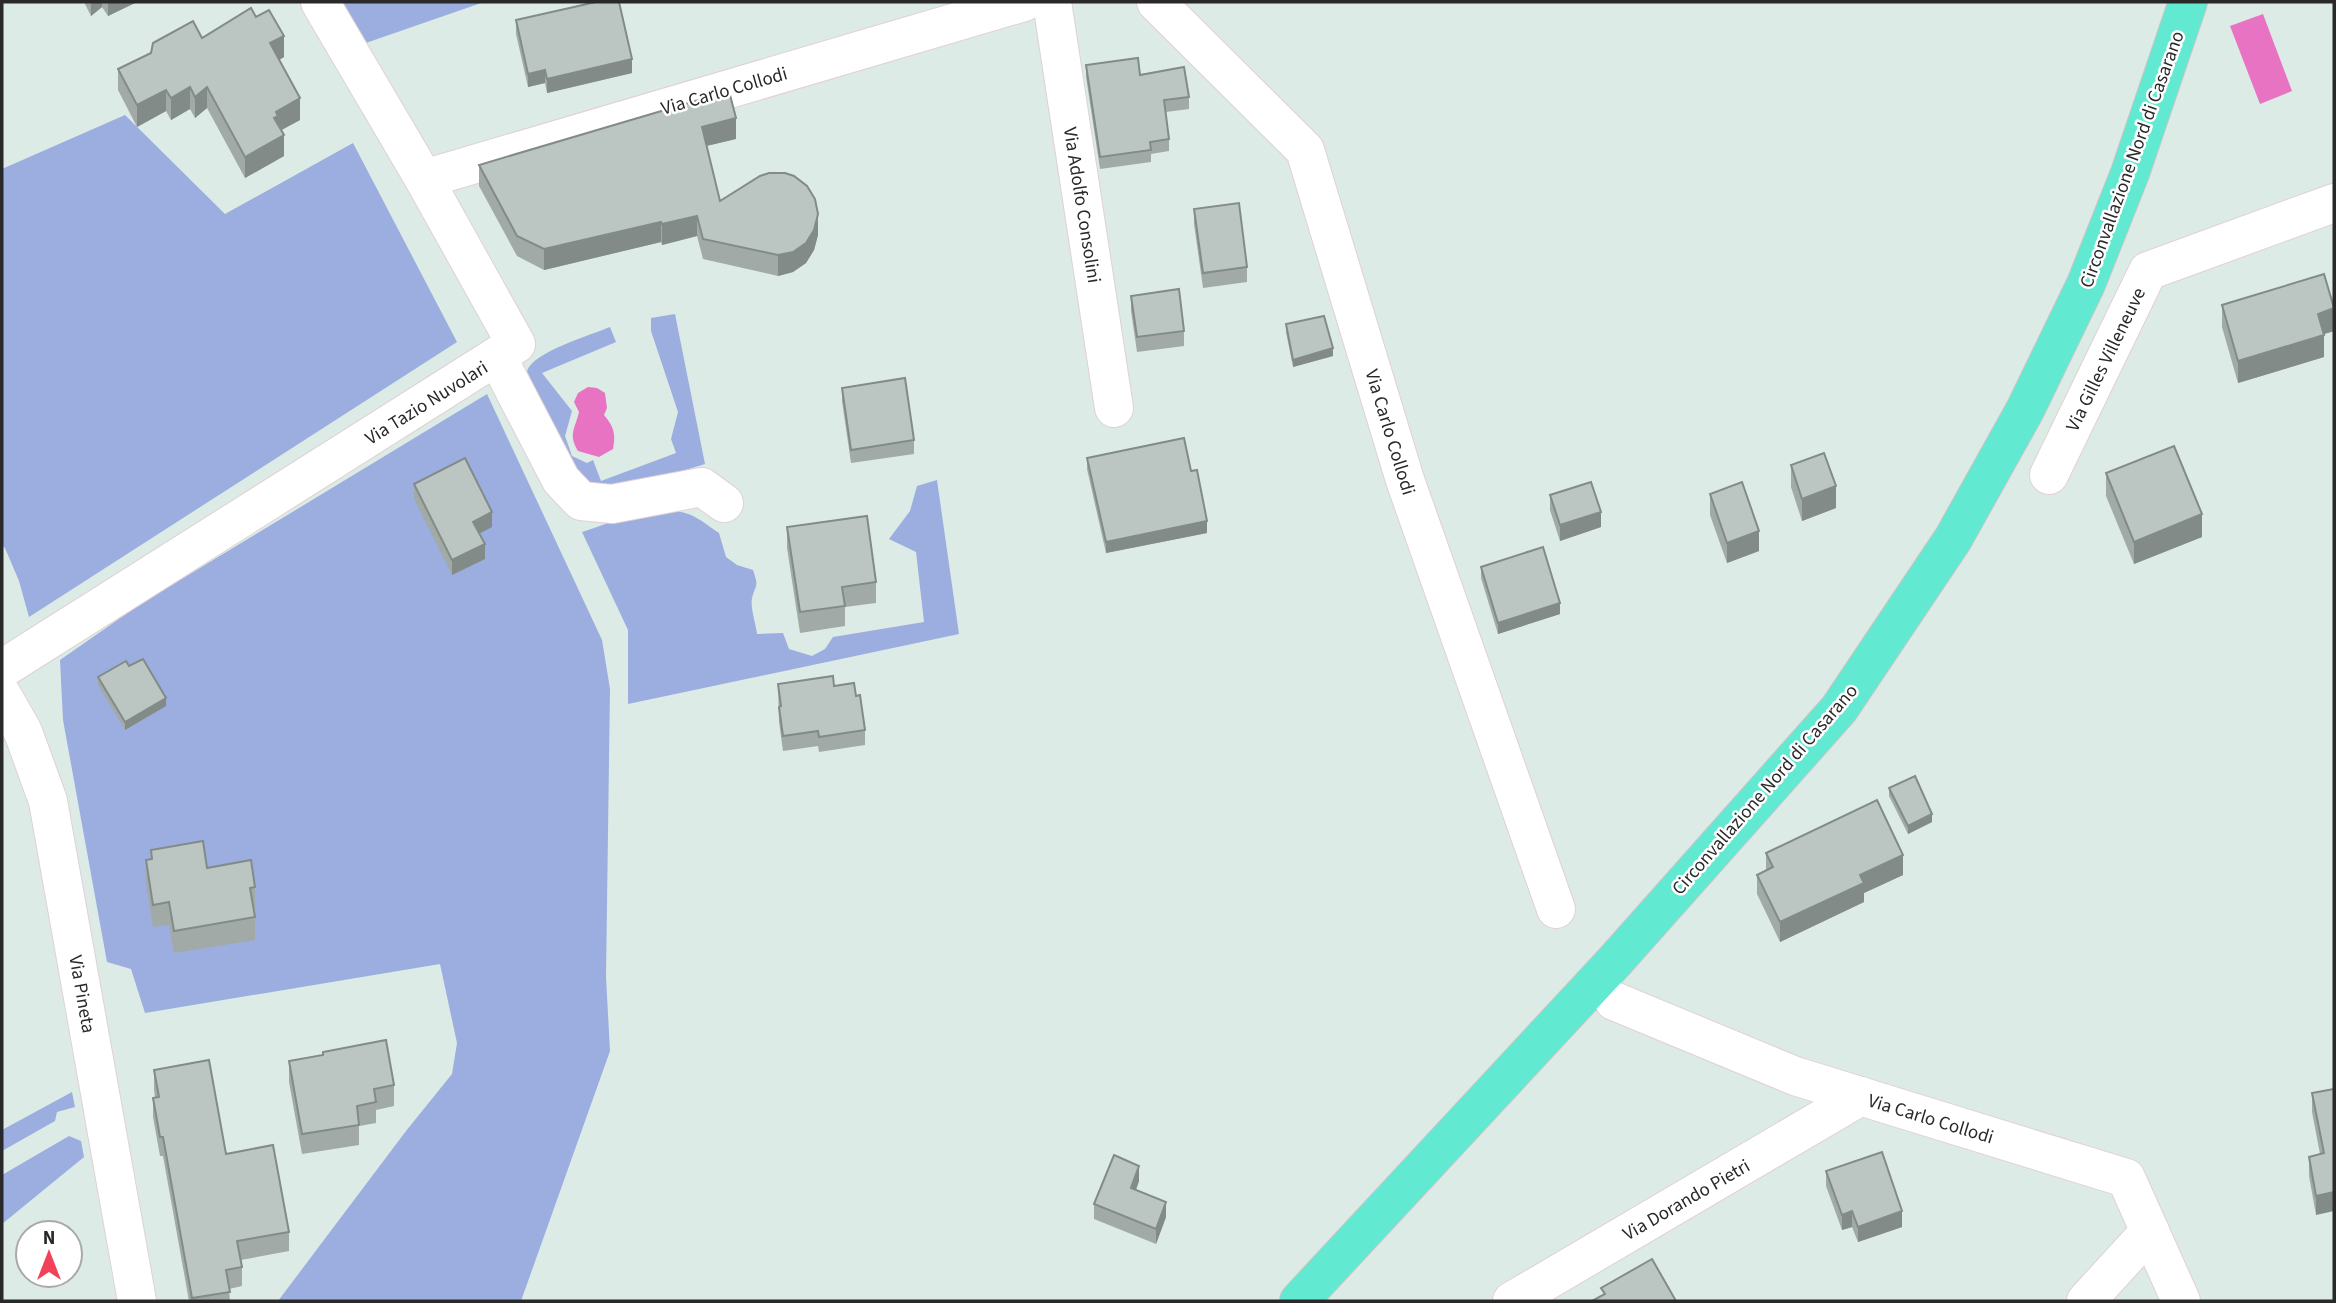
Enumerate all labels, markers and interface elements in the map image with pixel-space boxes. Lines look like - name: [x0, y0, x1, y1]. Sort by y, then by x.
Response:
- street label: Circonvallazione Nord di Casarano: [2073, 27, 2192, 292]
- street label: Via Carlo Collodi: [658, 61, 791, 122]
- street label: Via Adolfo Consolini: [1056, 125, 1107, 285]
- street label: Via Gilles Villeneuve: [2060, 283, 2153, 436]
- street label: Via Tazio Nuvolari: [360, 355, 494, 452]
- street label: Via Carlo Collodi: [1358, 366, 1422, 499]
- street label: Circonvallazione Nord di Casarano: [1666, 679, 1864, 901]
- street label: Via Pineta: [61, 953, 102, 1035]
- street label: Via Carlo Collodi: [1864, 1087, 1997, 1151]
- street label: Via Dorando Pietri: [1618, 1153, 1755, 1248]
- north arrow: [14, 1219, 84, 1289]
- text: N: [43, 1225, 55, 1252]

